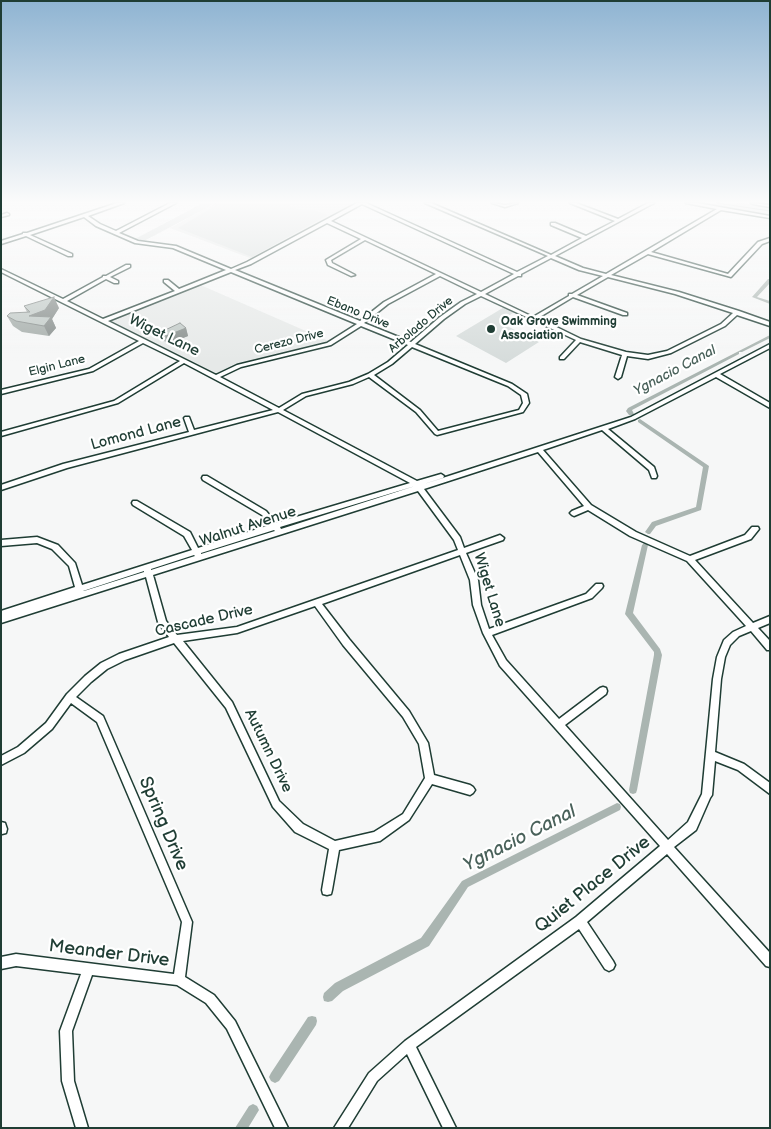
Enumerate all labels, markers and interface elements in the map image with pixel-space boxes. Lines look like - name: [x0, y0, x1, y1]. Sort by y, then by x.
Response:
- street label: Ebano Drive: [324, 294, 392, 332]
- street label: Arbolado Drive: [386, 294, 456, 356]
- street label: Wiget Lane: [126, 311, 202, 361]
- place label: Oak Grove Swimming Association: [501, 315, 617, 343]
- marker: Oak Grove Swimming Association: [485, 323, 497, 335]
- street label: Cerezo Drive: [253, 326, 325, 358]
- water label: Ygnacio Canal: [631, 342, 719, 400]
- street label: Elgin Lane: [27, 352, 87, 380]
- street label: Lomond Lane: [89, 413, 183, 455]
- street label: Walnut Avenue: [197, 503, 299, 551]
- street label: Wiget Lane: [469, 551, 509, 629]
- street label: Cascade Drive: [153, 601, 255, 641]
- street label: Autumn Drive: [240, 706, 296, 796]
- street label: Spring Drive: [134, 774, 192, 874]
- water label: Ygnacio Canal: [460, 801, 580, 877]
- street label: Quiet Place Drive: [531, 832, 655, 938]
- street label: Meander Drive: [48, 936, 170, 972]

